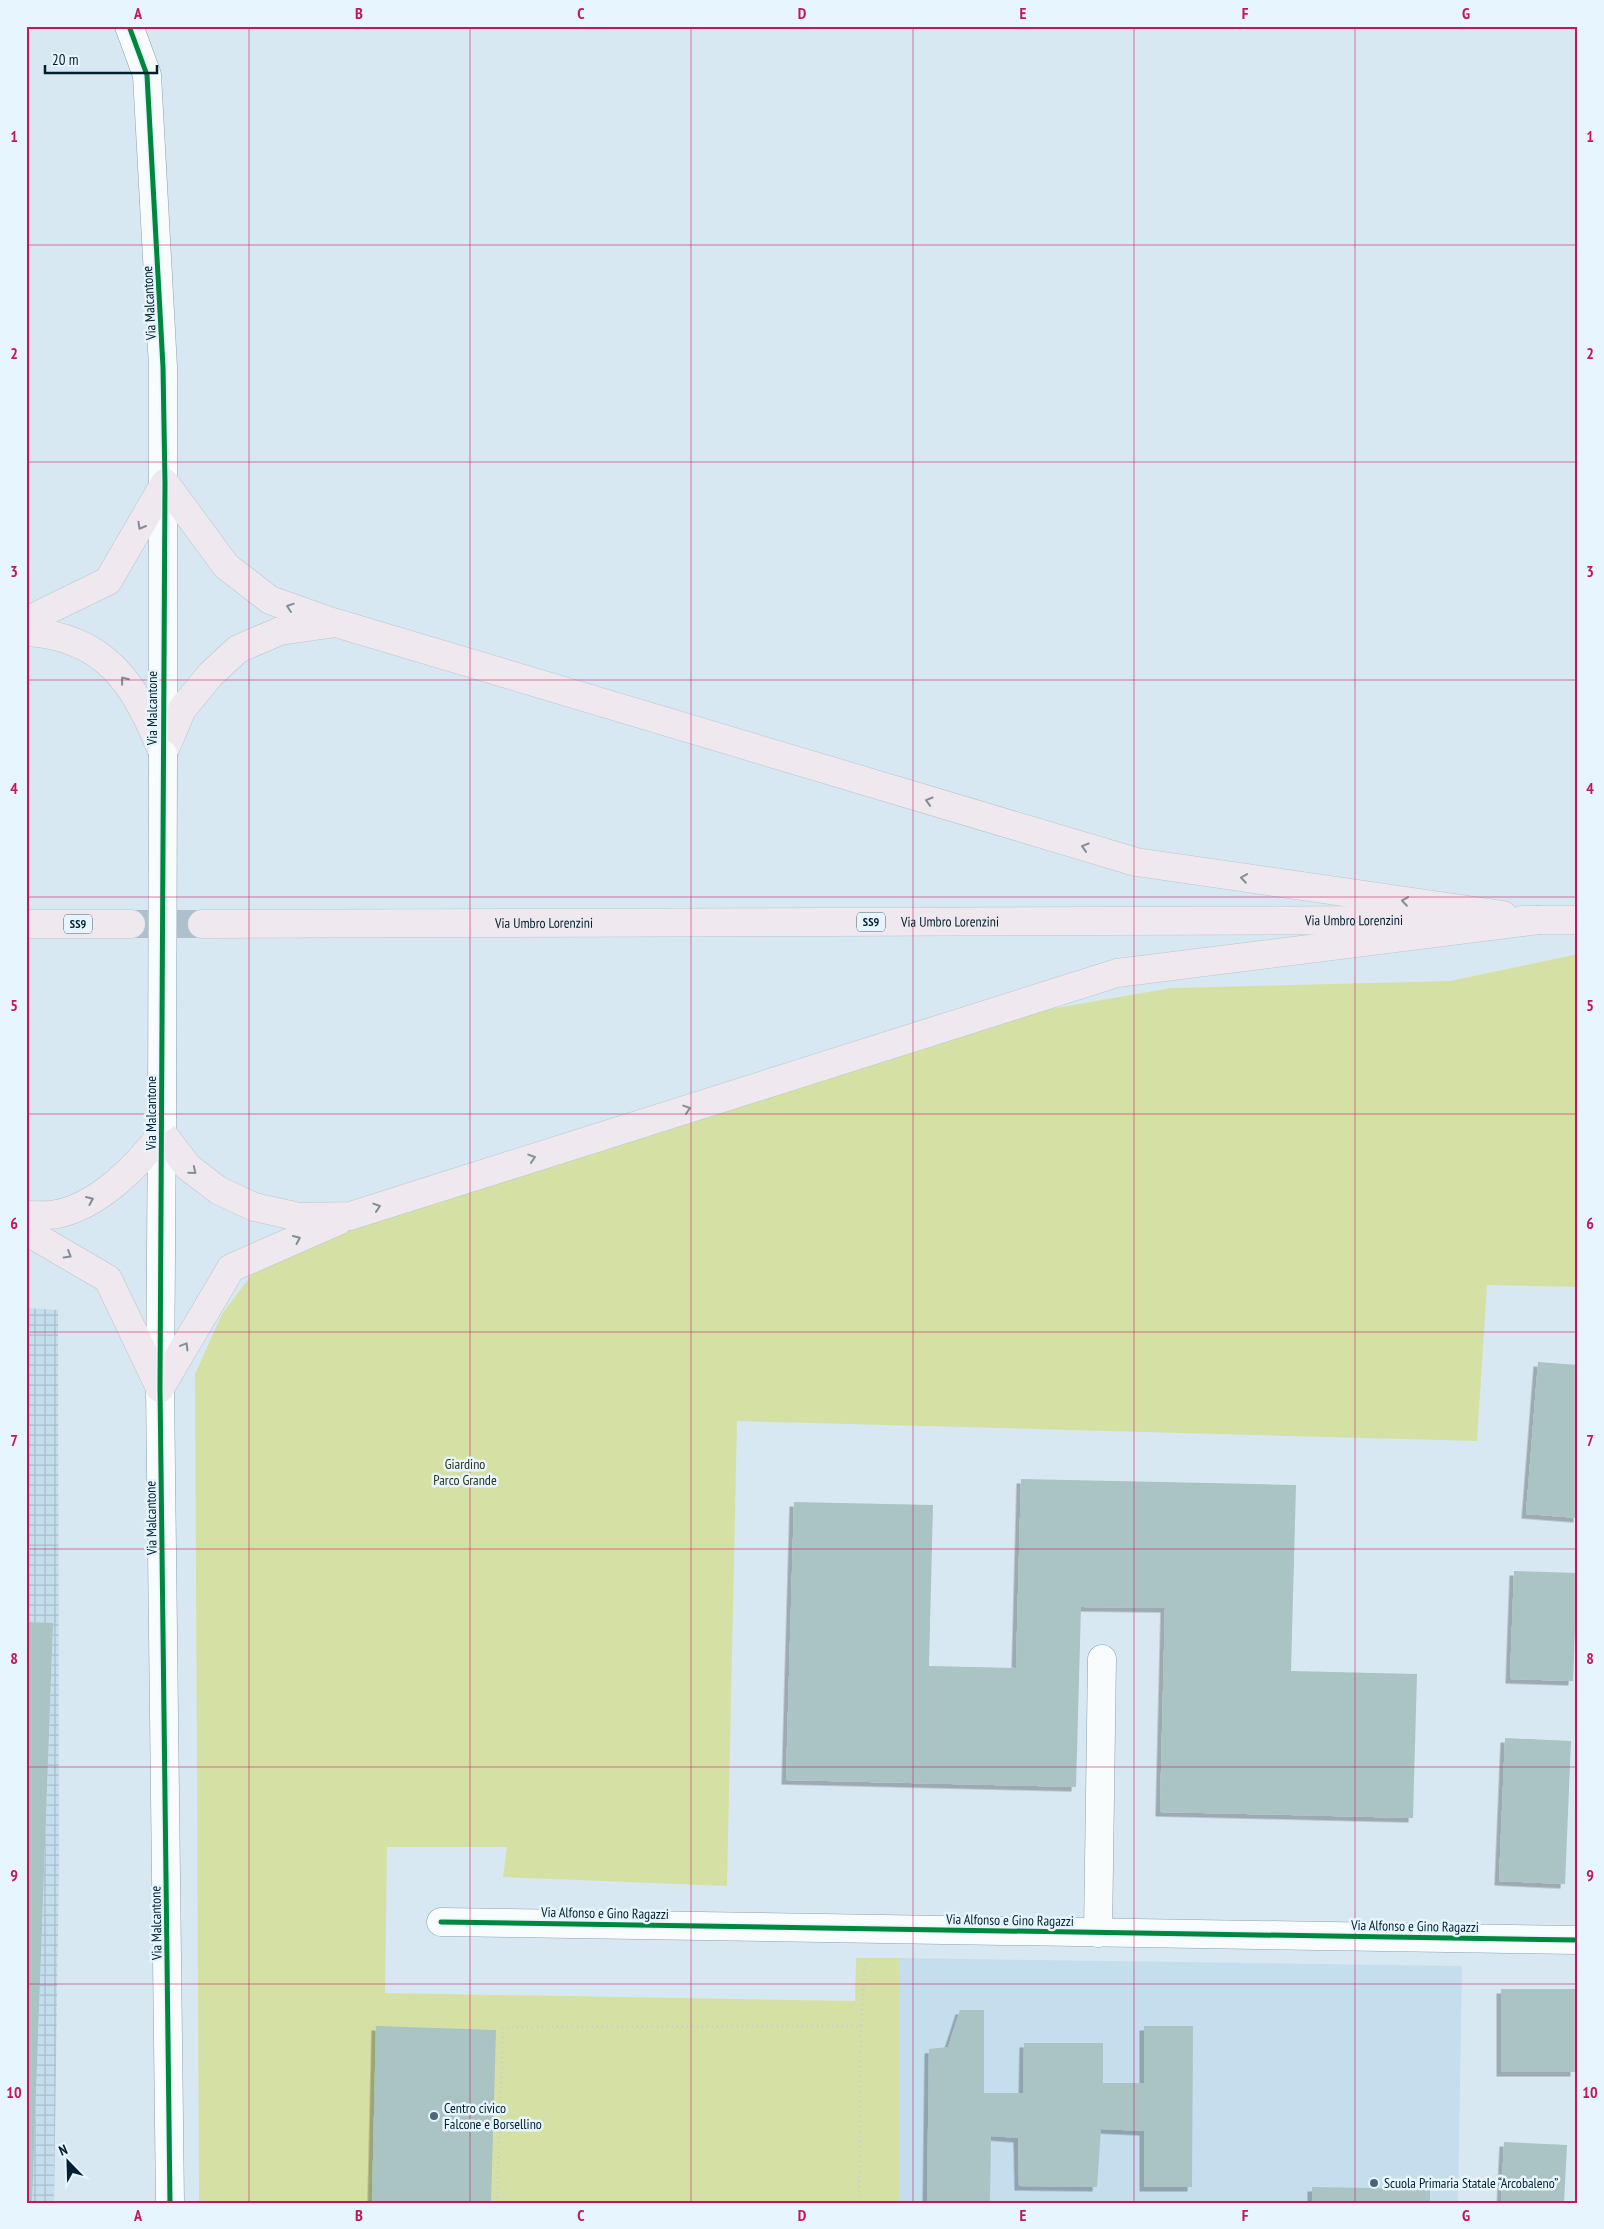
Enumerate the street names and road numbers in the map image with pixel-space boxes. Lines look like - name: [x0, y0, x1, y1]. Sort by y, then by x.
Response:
- street label: Via Malcantone: [138, 265, 160, 342]
- street label: Via Malcantone: [143, 671, 161, 746]
- street label: Via Umbro Lorenzini: [1304, 911, 1403, 929]
- road number: SS9: [857, 912, 885, 932]
- street label: Via Umbro Lorenzini: [900, 912, 999, 931]
- road number: SS9: [64, 914, 92, 934]
- street label: Via Umbro Lorenzini: [494, 914, 593, 932]
- street label: Via Malcantone: [142, 1076, 160, 1151]
- street label: Via Malcantone: [141, 1480, 161, 1556]
- street label: Via Malcantone: [146, 1885, 166, 1961]
- street label: Via Alfonso e Gino Ragazzi: [540, 1903, 669, 1923]
- street label: Via Alfonso e Gino Ragazzi: [945, 1910, 1074, 1930]
- street label: Via Alfonso e Gino Ragazzi: [1350, 1916, 1479, 1936]

